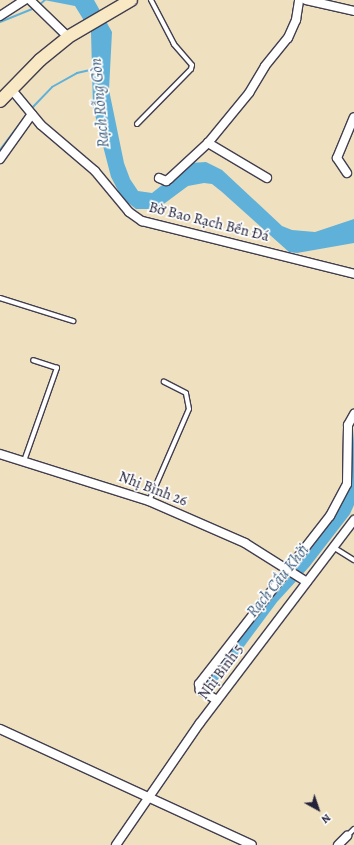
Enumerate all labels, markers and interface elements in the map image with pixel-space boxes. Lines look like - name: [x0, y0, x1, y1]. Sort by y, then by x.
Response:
- water label: Rạch Rỗng Gòn: [87, 57, 113, 149]
- street label: Bờ Bao Rạch Bến Đá: [147, 198, 271, 246]
- street label: Nhị Bình 26: [116, 468, 190, 510]
- water label: Rạch Cầu Khởi: [243, 541, 313, 621]
- street label: Nhị Bình 5: [194, 641, 248, 703]
- north arrow: [298, 789, 338, 829]
- text: N: [318, 810, 334, 827]

